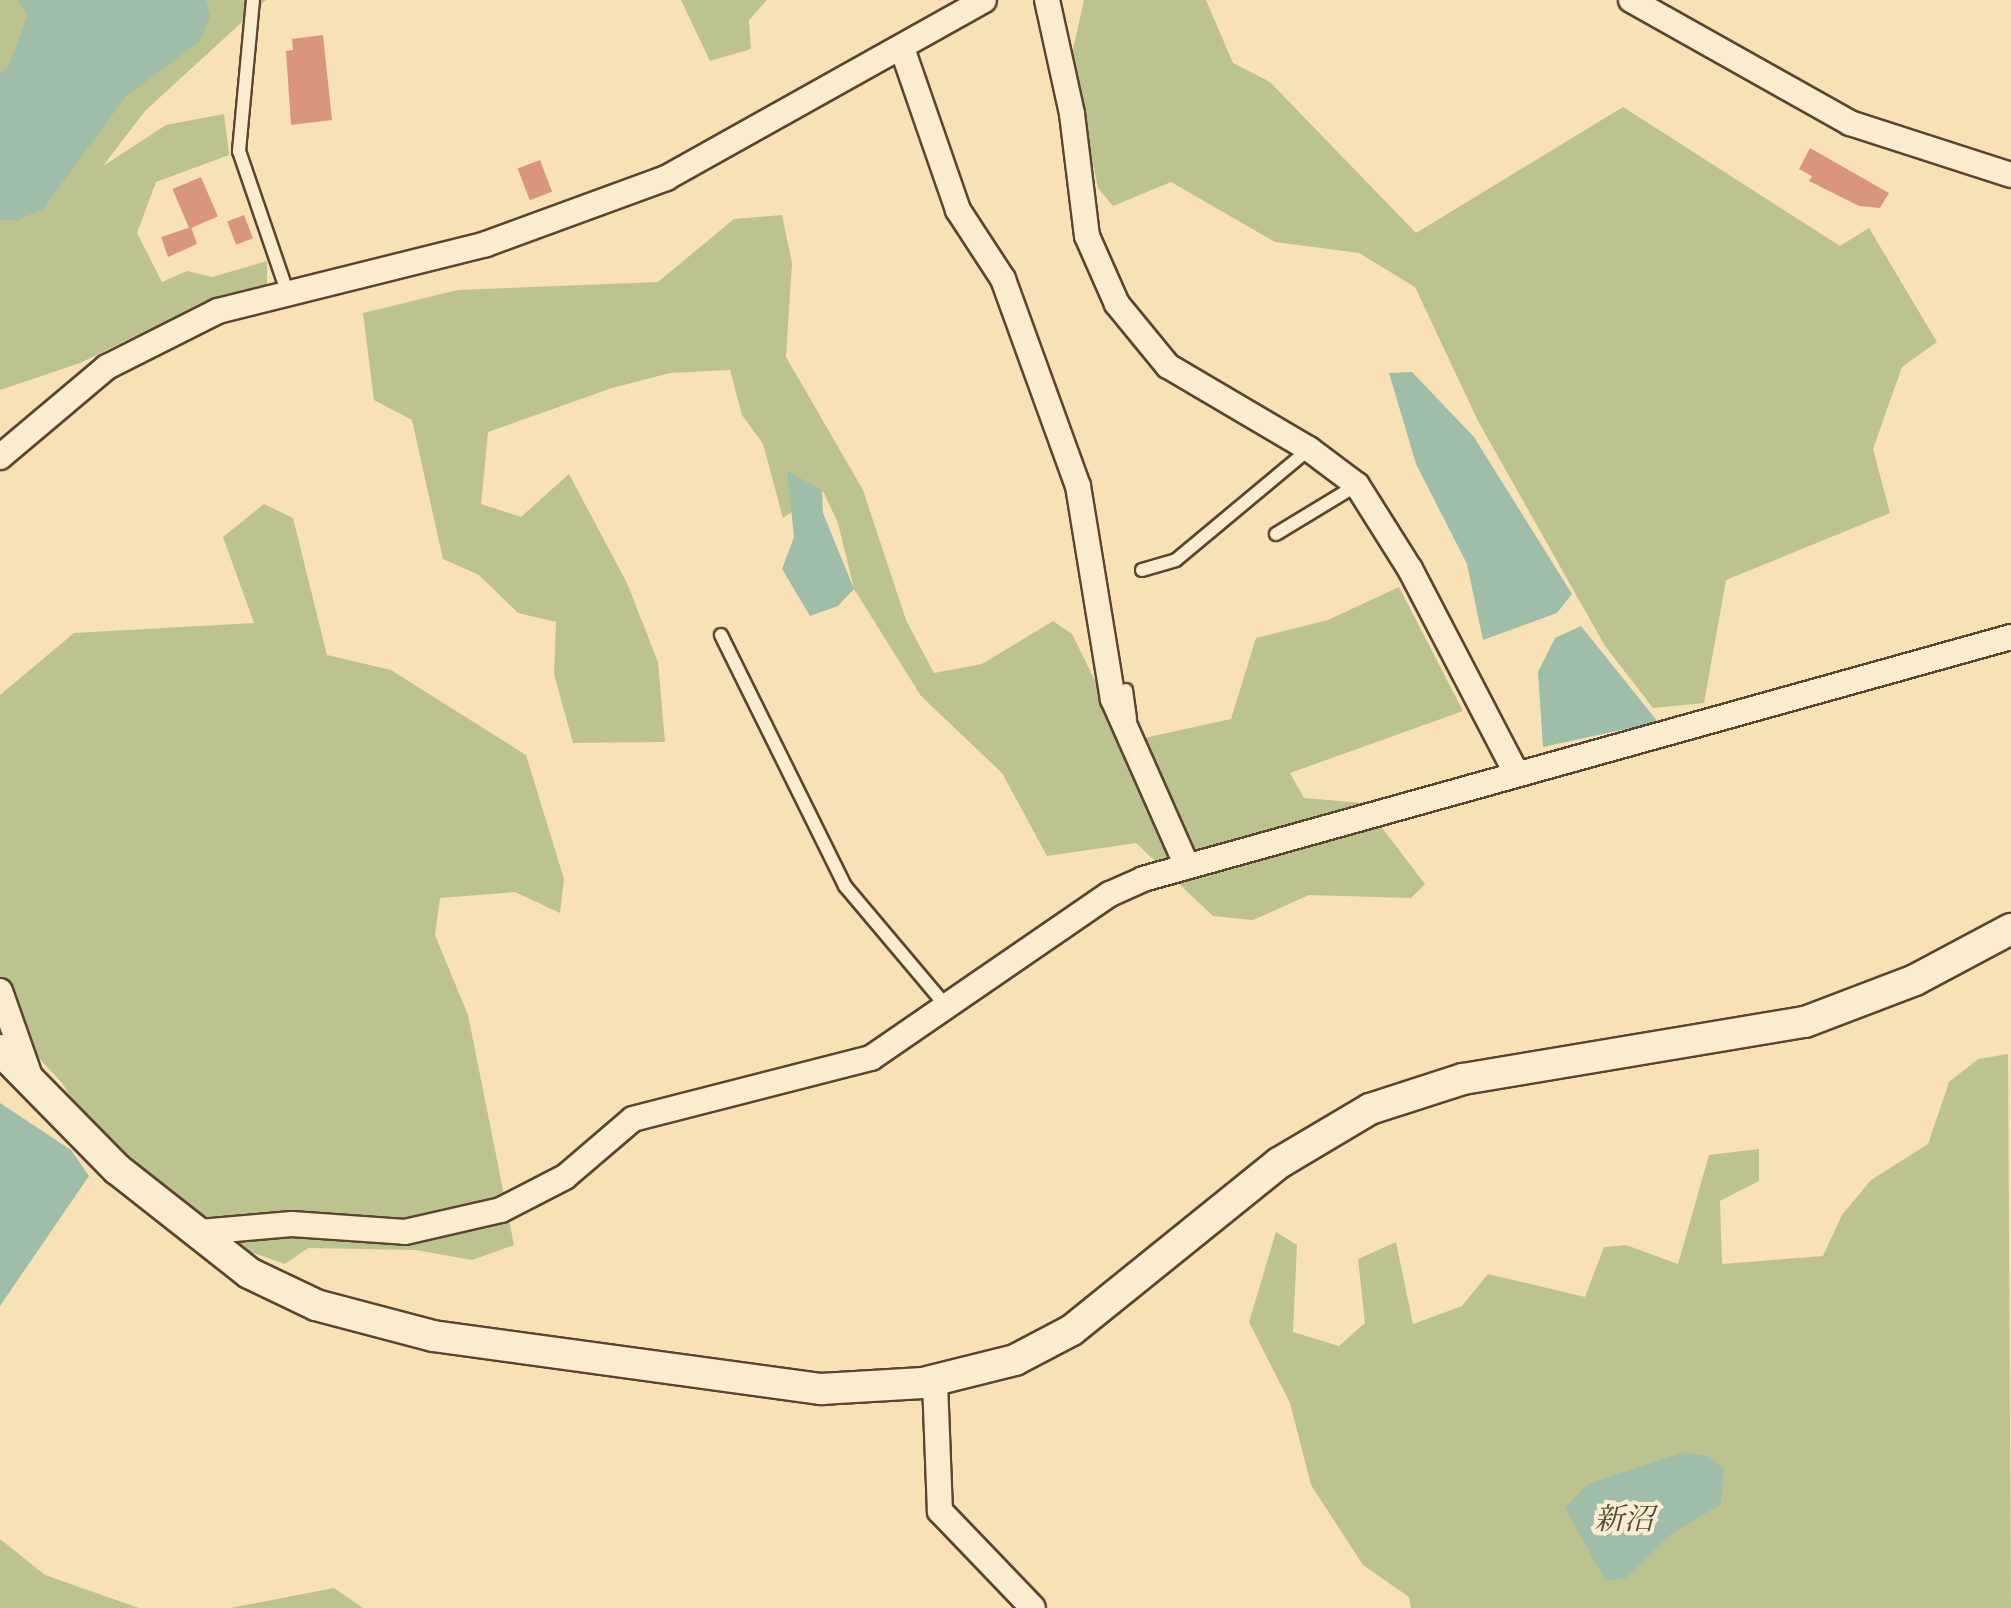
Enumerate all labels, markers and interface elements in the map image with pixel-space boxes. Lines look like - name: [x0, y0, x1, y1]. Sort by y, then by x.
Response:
- water label: 新沼: [1594, 1502, 1654, 1538]

